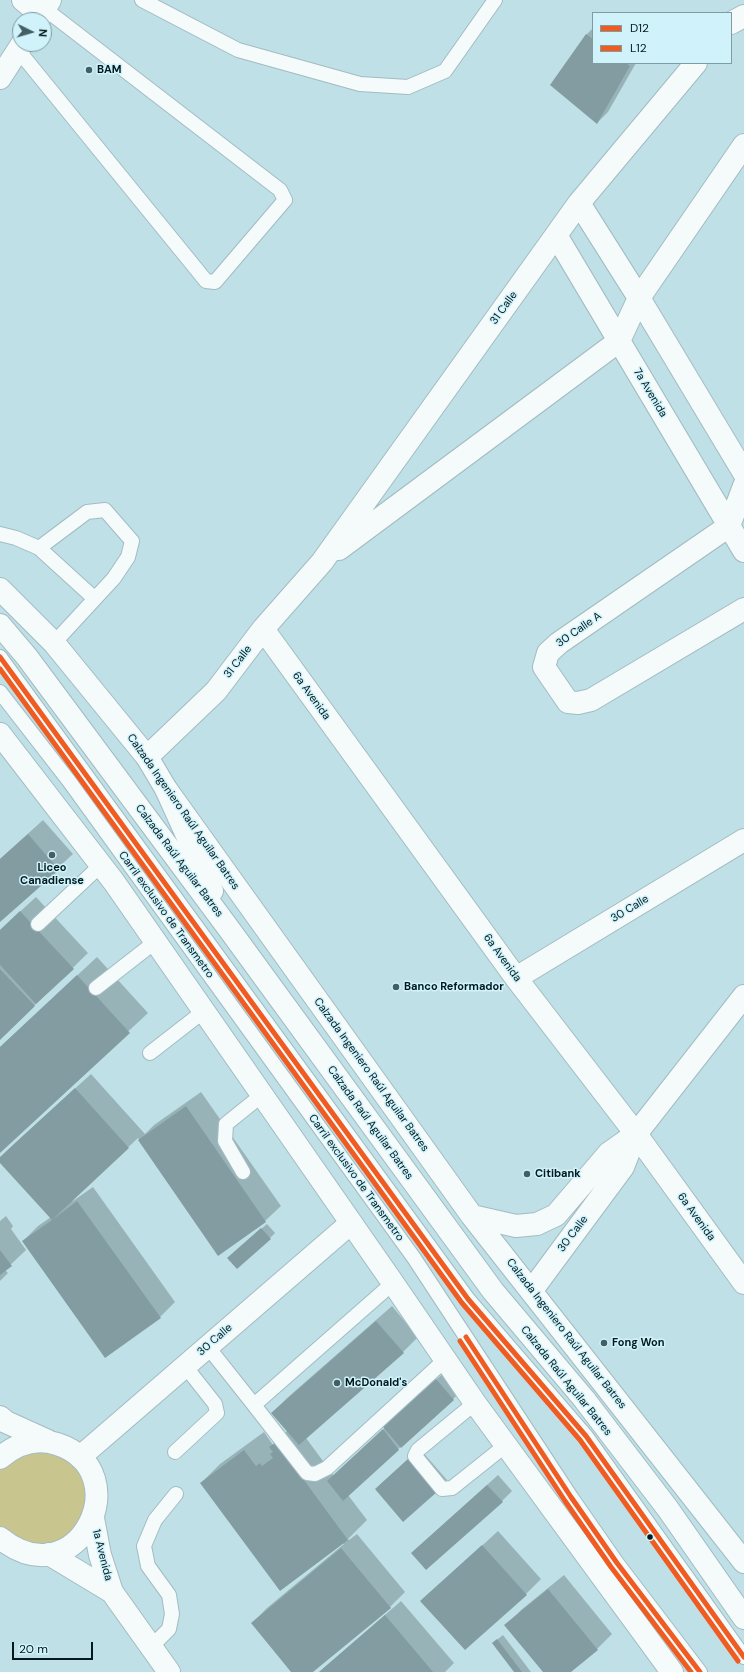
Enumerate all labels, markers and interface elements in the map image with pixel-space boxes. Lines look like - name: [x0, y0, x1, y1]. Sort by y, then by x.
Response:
- north arrow: [12, 12, 52, 52]
- legend: [592, 12, 732, 64]
- text: D12: [630, 20, 649, 36]
- text: N: [36, 28, 50, 38]
- text: L12: [630, 40, 647, 56]
- place label: BAM: [97, 63, 122, 77]
- marker: BAM: [84, 65, 94, 75]
- street label: 31 Calle: [488, 289, 520, 327]
- street label: 7a Avenida: [630, 366, 670, 420]
- street label: 30 Calle A: [554, 610, 604, 650]
- street label: 31 Calle: [221, 643, 255, 681]
- street label: 6a Avenida: [289, 669, 333, 723]
- street label: Calzada Ingeniero Raúl Aguilar Batres: [124, 732, 242, 892]
- street label: Calzada Raúl Aguilar Batres: [132, 802, 226, 920]
- street label: Carril exclusivo de Transmetro: [116, 849, 216, 981]
- marker: Liceo Canadiense: [47, 850, 57, 860]
- place label: Liceo Canadiense: [20, 861, 84, 887]
- street label: 30 Calle: [609, 893, 651, 925]
- street label: 6a Avenida: [480, 931, 524, 985]
- place label: Banco Reformador: [404, 980, 504, 994]
- marker: Banco Reformador: [391, 982, 401, 992]
- street label: Calzada Ingeniero Raúl Aguilar Batres: [311, 995, 431, 1155]
- street label: Calzada Raúl Aguilar Batres: [324, 1064, 416, 1182]
- street label: Carril exclusivo de Transmetro: [306, 1112, 406, 1244]
- place label: Citibank: [535, 1167, 581, 1181]
- marker: Citibank: [522, 1169, 532, 1179]
- street label: 6a Avenida: [674, 1190, 718, 1244]
- street label: 30 Calle: [555, 1213, 591, 1255]
- street label: Calzada Ingeniero Raúl Aguilar Batres: [503, 1256, 629, 1412]
- street label: 30 Calle: [195, 1321, 235, 1359]
- street label: Calzada Raúl Aguilar Batres: [518, 1323, 614, 1439]
- place label: Fong Won: [612, 1336, 665, 1350]
- marker: Fong Won: [599, 1338, 609, 1348]
- place label: McDonald's: [345, 1376, 407, 1390]
- marker: McDonald's: [332, 1378, 342, 1388]
- street label: 1a Avenida: [89, 1528, 115, 1582]
- unlabelled marker: [645, 1532, 655, 1542]
- scale bar: [14, 1634, 95, 1660]
- text: 20 m: [19, 1641, 48, 1657]

